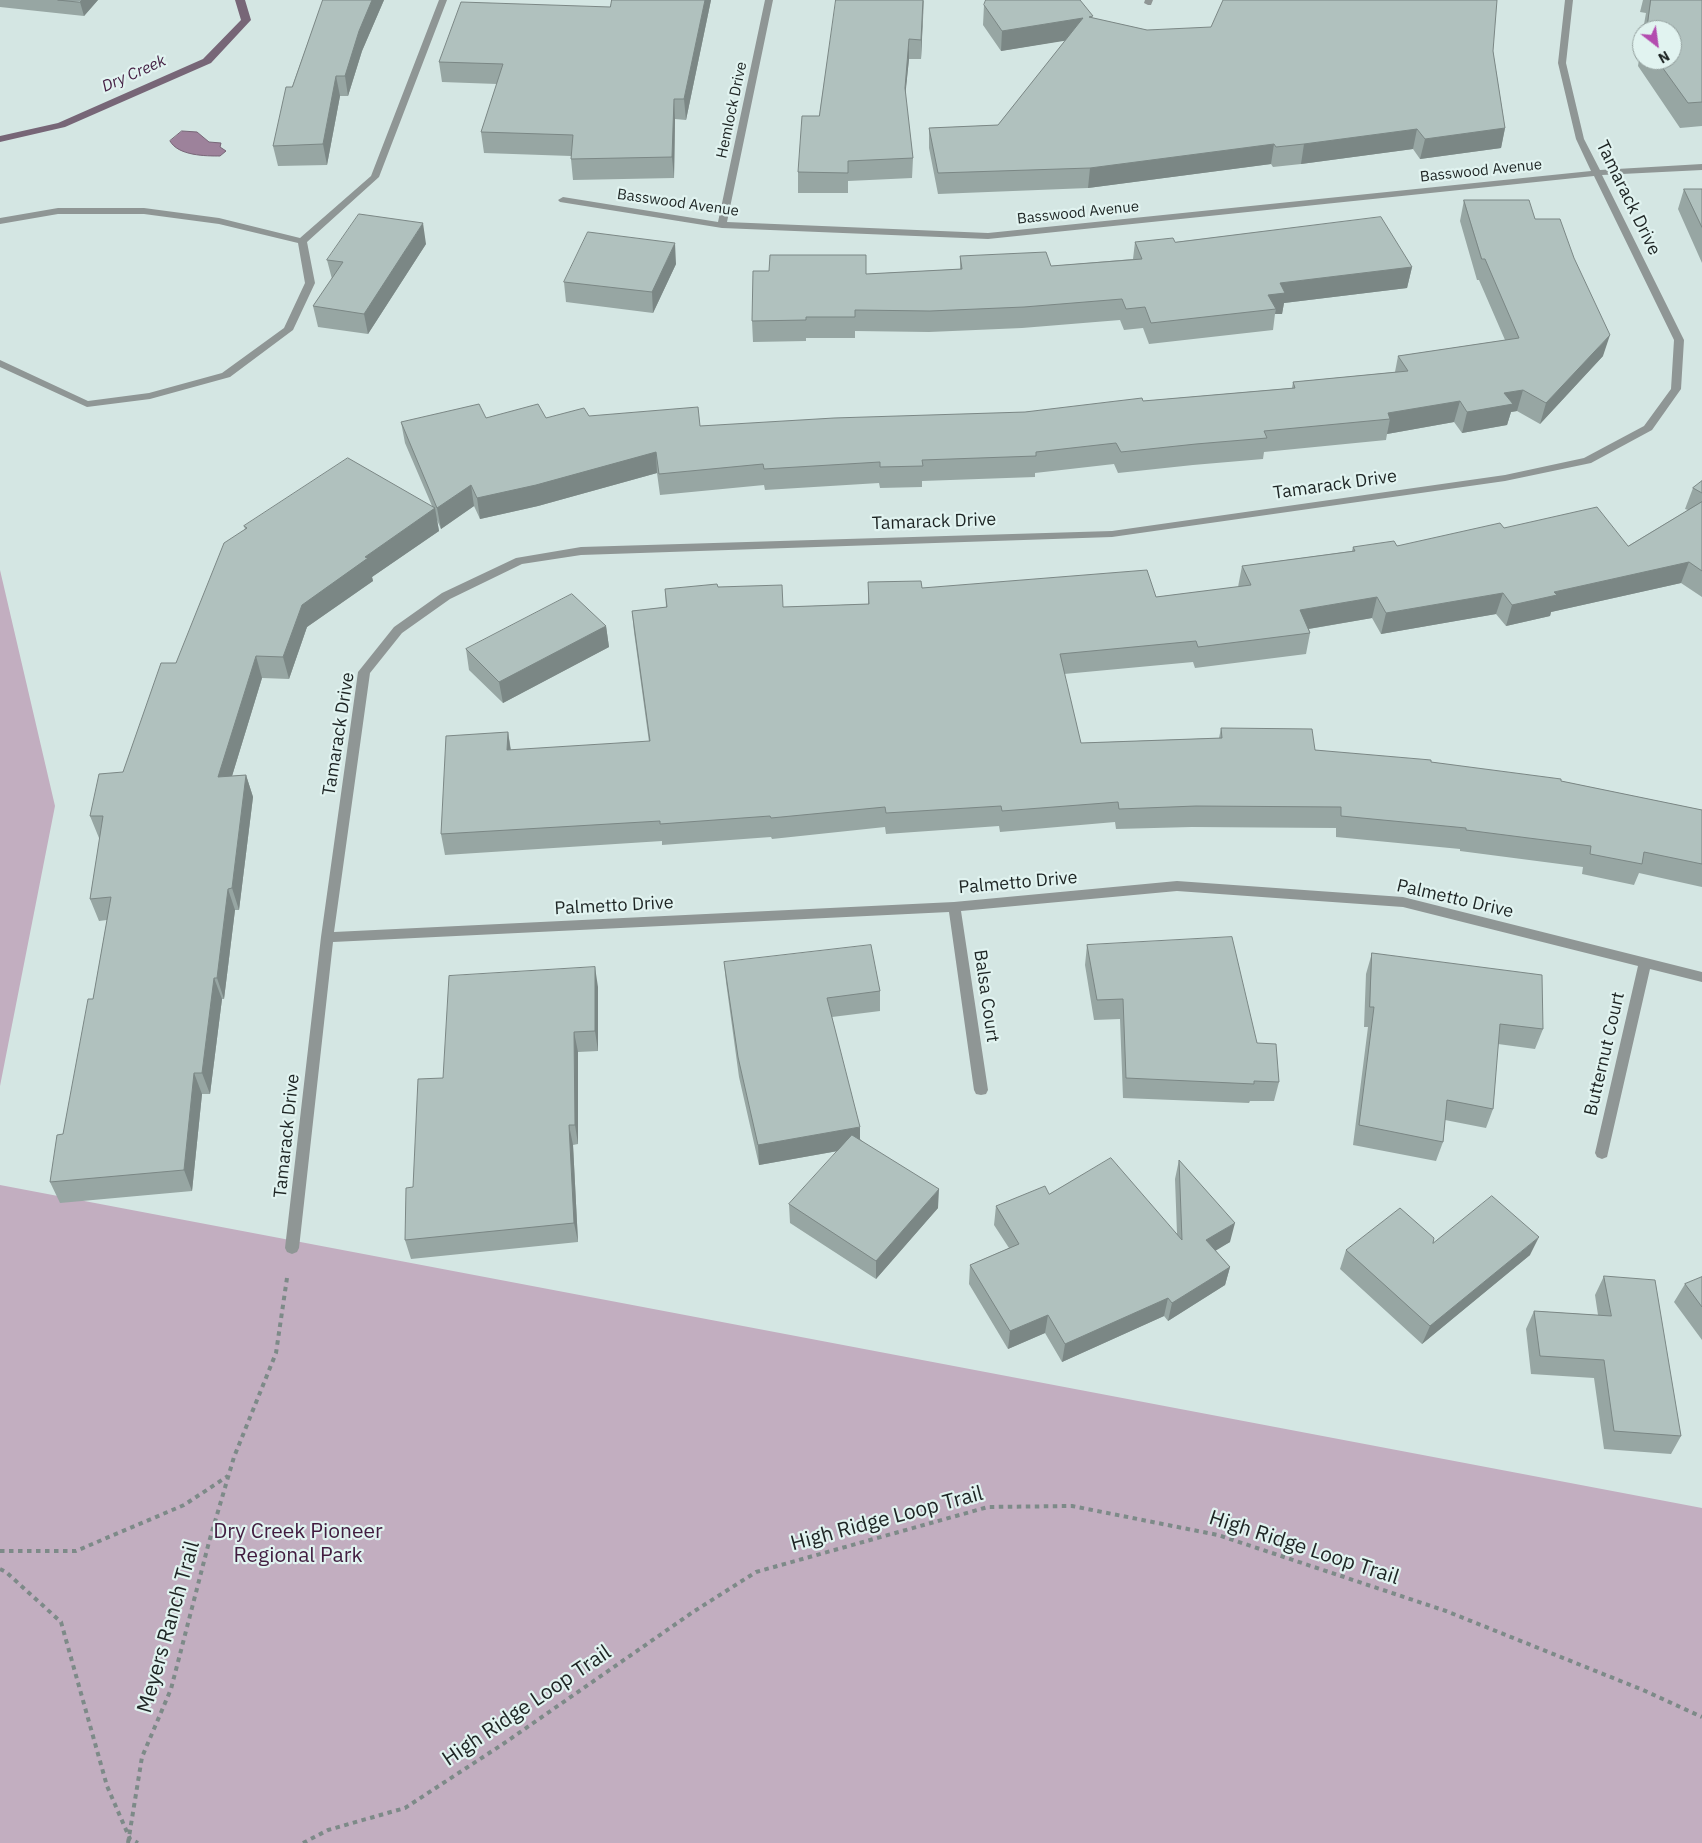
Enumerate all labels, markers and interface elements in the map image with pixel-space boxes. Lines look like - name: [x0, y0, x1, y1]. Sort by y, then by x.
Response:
- north arrow: [1632, 20, 1682, 70]
- text: N: [1655, 47, 1673, 67]
- water label: Dry Creek: [99, 51, 169, 97]
- street label: Hemlock Drive: [713, 60, 751, 160]
- street label: Tamarack Drive: [1591, 137, 1665, 259]
- street label: Basswood Avenue: [1419, 156, 1543, 186]
- street label: Basswood Avenue: [616, 186, 740, 220]
- street label: Basswood Avenue: [1016, 198, 1140, 228]
- street label: Tamarack Drive: [1272, 466, 1398, 504]
- street label: Tamarack Drive: [871, 509, 997, 535]
- street label: Tamarack Drive: [319, 671, 359, 797]
- street label: Palmetto Drive: [958, 867, 1078, 899]
- street label: Palmetto Drive: [1394, 875, 1516, 923]
- street label: Palmetto Drive: [554, 892, 674, 920]
- street label: Balsa Court: [969, 948, 1003, 1044]
- street label: Butternut Court: [1580, 990, 1630, 1118]
- street label: Tamarack Drive: [270, 1073, 304, 1199]
- street label: High Ridge Loop Trail: [788, 1481, 986, 1557]
- street label: High Ridge Loop Trail: [1206, 1505, 1402, 1591]
- park label: Dry Creek Pioneer Regional Park: [213, 1519, 383, 1569]
- street label: Meyers Ranch Trail: [132, 1538, 206, 1716]
- street label: High Ridge Loop Trail: [438, 1640, 616, 1772]

